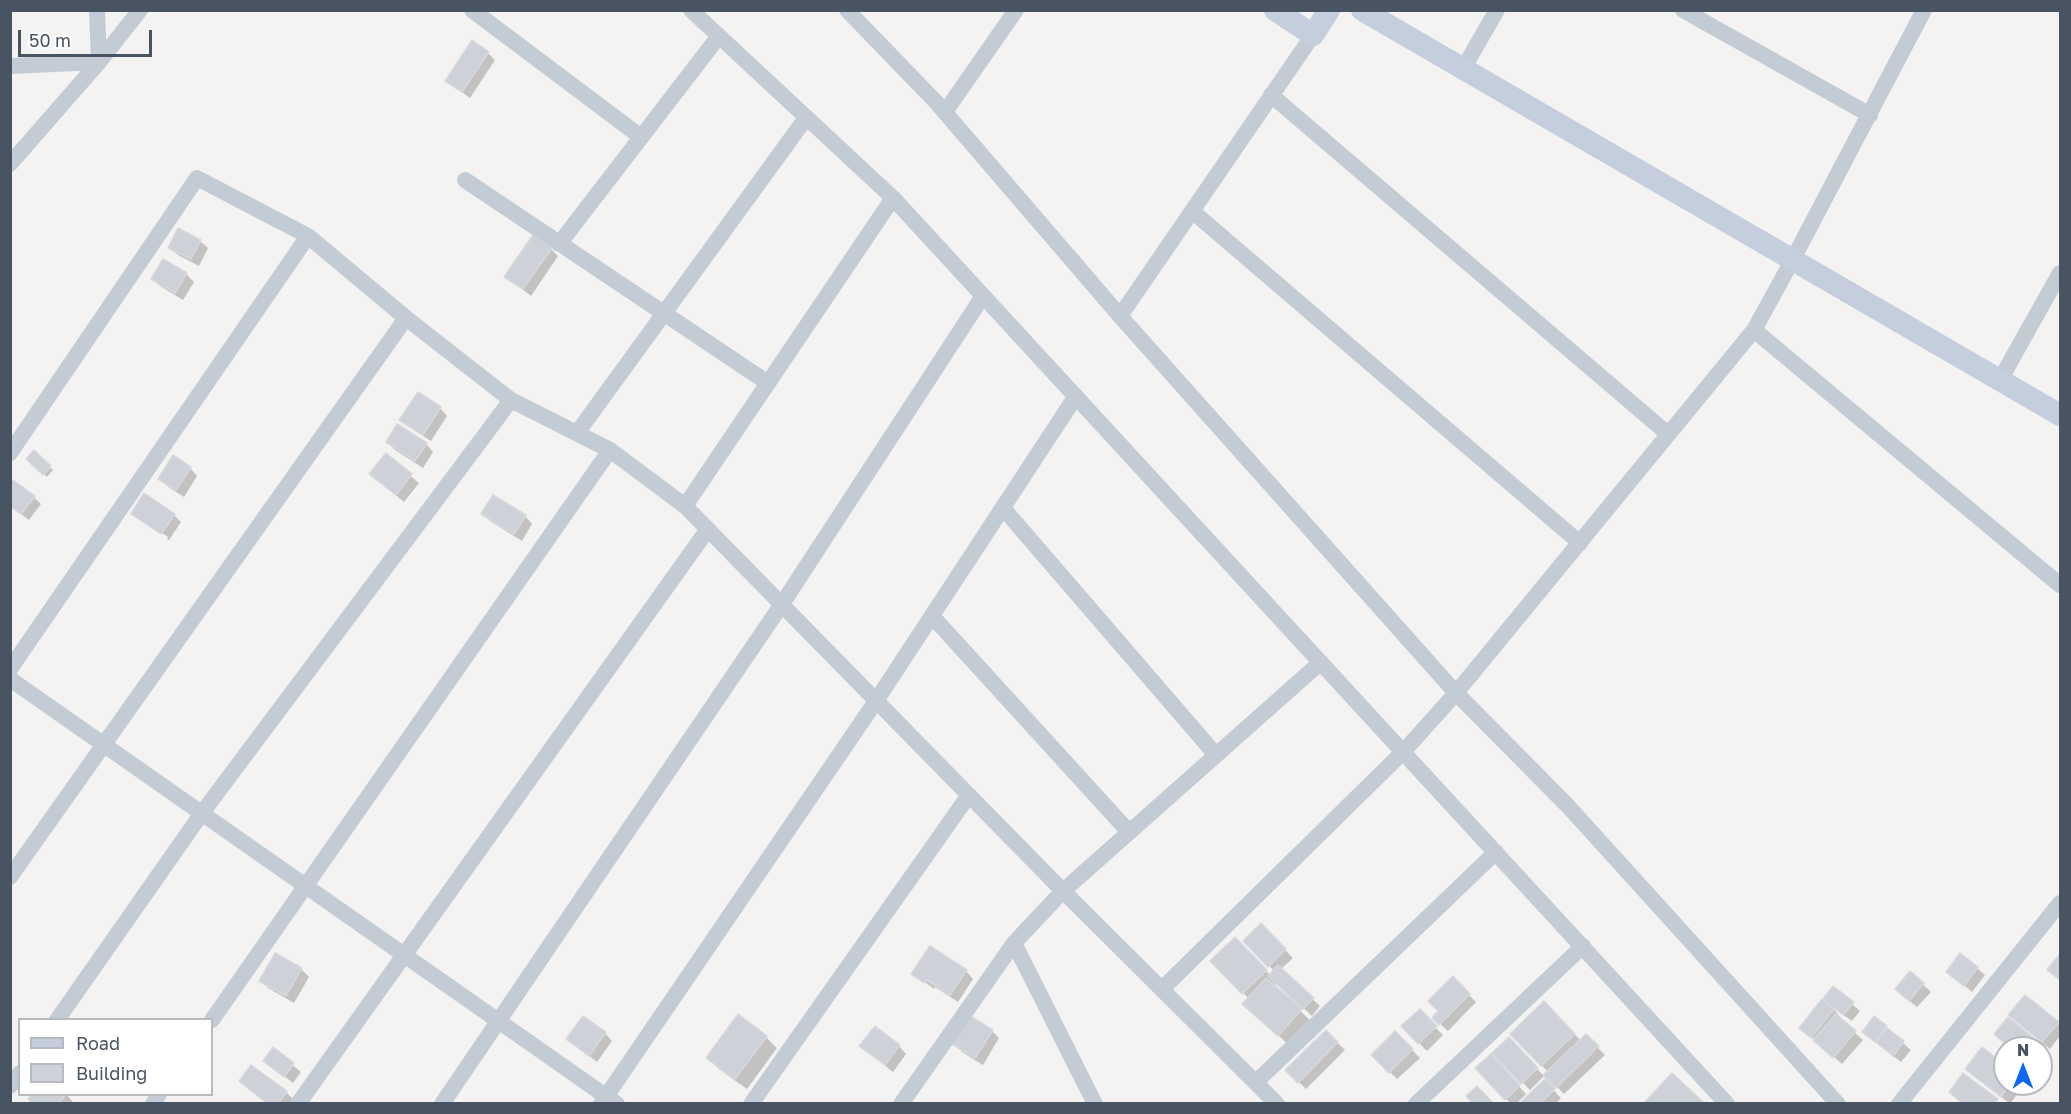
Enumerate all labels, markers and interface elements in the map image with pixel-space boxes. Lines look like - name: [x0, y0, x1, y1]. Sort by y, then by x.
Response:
- scale bar: [21, 18, 154, 56]
- text: 50 m: [29, 29, 71, 51]
- legend: [18, 1018, 213, 1096]
- text: Road: [76, 1032, 120, 1054]
- north arrow: [1993, 1036, 2053, 1096]
- text: N: [2017, 1040, 2029, 1060]
- text: Building: [76, 1062, 147, 1084]

